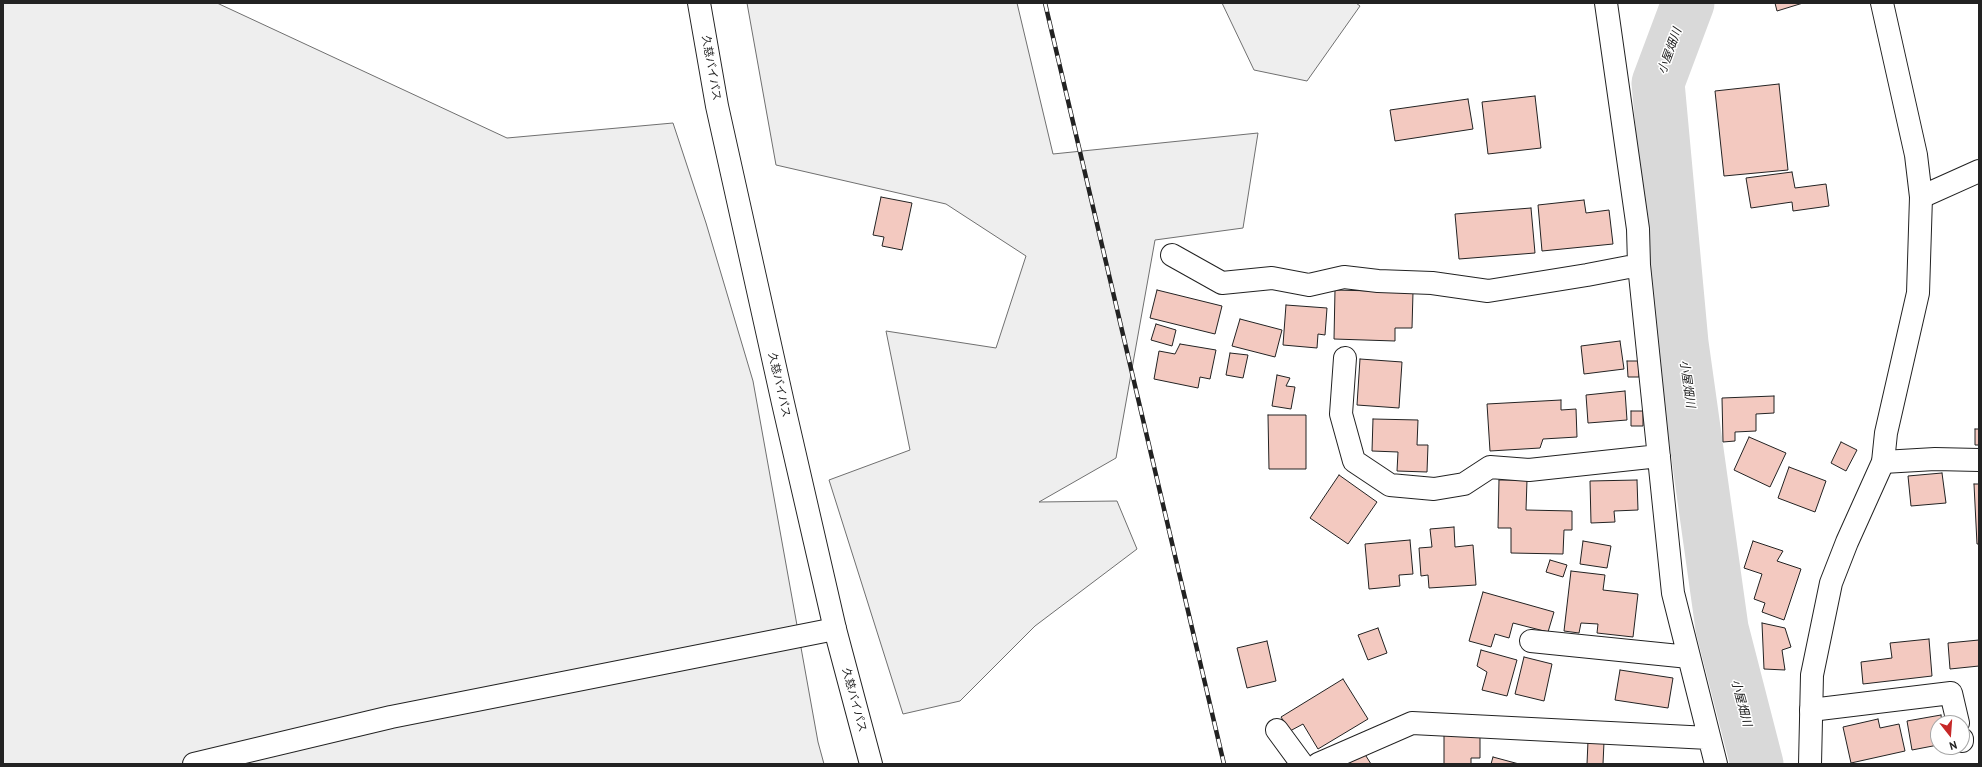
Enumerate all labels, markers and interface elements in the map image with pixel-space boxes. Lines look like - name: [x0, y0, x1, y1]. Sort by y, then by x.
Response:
- water label: 小屋畑川: [1655, 26, 1685, 76]
- street label: 久慈バイパス: [699, 34, 723, 102]
- street label: 久慈バイパス: [765, 351, 793, 419]
- water label: 小屋畑川: [1677, 359, 1697, 409]
- street label: 久慈バイパス: [839, 666, 869, 734]
- water label: 小屋畑川: [1728, 678, 1754, 728]
- north arrow: [1930, 715, 1970, 755]
- text: N: [1948, 738, 1959, 753]

